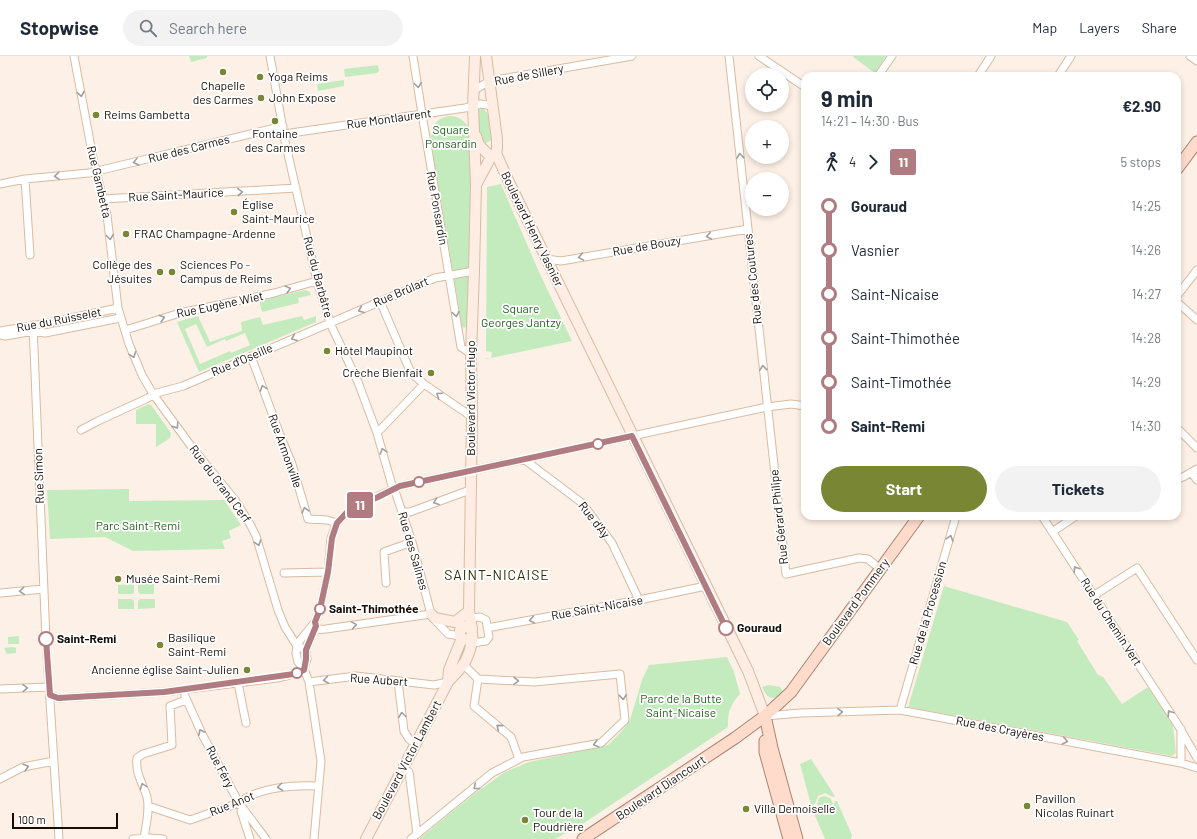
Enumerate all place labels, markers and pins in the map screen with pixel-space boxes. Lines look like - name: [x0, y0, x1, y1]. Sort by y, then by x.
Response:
- marker: Chapelle des Carmes: [218, 67, 228, 77]
- place label: Yoga Reims: [268, 69, 328, 83]
- marker: Yoga Reims: [255, 72, 265, 82]
- place label: Chapelle des Carmes: [193, 78, 254, 106]
- place label: John Expose: [269, 90, 336, 104]
- marker: John Expose: [256, 93, 266, 103]
- place label: Reims Gambetta: [104, 107, 190, 121]
- marker: Reims Gambetta: [91, 110, 101, 120]
- marker: Fontaine des Carmes: [270, 116, 280, 126]
- place label: Fontaine des Carmes: [245, 126, 306, 154]
- place label: Église Saint-Maurice: [242, 197, 315, 225]
- marker: Église Saint-Maurice: [229, 207, 239, 217]
- place label: FRAC Champagne-Ardenne: [134, 226, 276, 240]
- marker: FRAC Champagne-Ardenne: [121, 229, 131, 239]
- place label: Collège des Jésuites: [92, 257, 152, 285]
- place label: Sciences Po - Campus de Reims: [180, 257, 273, 285]
- marker: Collège des Jésuites: [155, 267, 165, 277]
- marker: Sciences Po - Campus de Reims: [167, 267, 177, 277]
- place label: Hôtel Maupinot: [335, 343, 413, 357]
- marker: Hôtel Maupinot: [322, 346, 332, 356]
- place label: Crèche Bienfait: [343, 365, 423, 379]
- marker: Crèche Bienfait: [426, 368, 436, 378]
- unlabelled marker: [592, 438, 604, 450]
- unlabelled marker: [413, 476, 425, 488]
- place label: Musée Saint-Remi: [126, 571, 220, 585]
- marker: Musée Saint-Remi: [113, 574, 123, 584]
- place label: Saint-Thimothée: [329, 601, 419, 615]
- marker: Saint-Thimothée: [314, 603, 326, 615]
- marker: Gouraud: [718, 620, 734, 636]
- place label: Gouraud: [737, 620, 782, 634]
- place label: Basilique Saint-Remi: [168, 630, 226, 658]
- marker: Saint-Remi: [38, 631, 54, 647]
- place label: Saint-Remi: [57, 631, 116, 645]
- marker: Basilique Saint-Remi: [155, 640, 165, 650]
- place label: Ancienne église Saint-Julien: [91, 662, 239, 676]
- marker: Ancienne église Saint-Julien: [242, 665, 252, 675]
- unlabelled marker: [291, 667, 303, 679]
- place label: Pavillon Nicolas Ruinart: [1035, 791, 1114, 819]
- place label: Villa Demoiselle: [754, 801, 836, 815]
- marker: Pavillon Nicolas Ruinart: [1022, 801, 1032, 811]
- marker: Villa Demoiselle: [741, 804, 751, 814]
- place label: Tour de la Poudrière: [533, 805, 584, 833]
- marker: Tour de la Poudrière: [520, 815, 530, 825]

